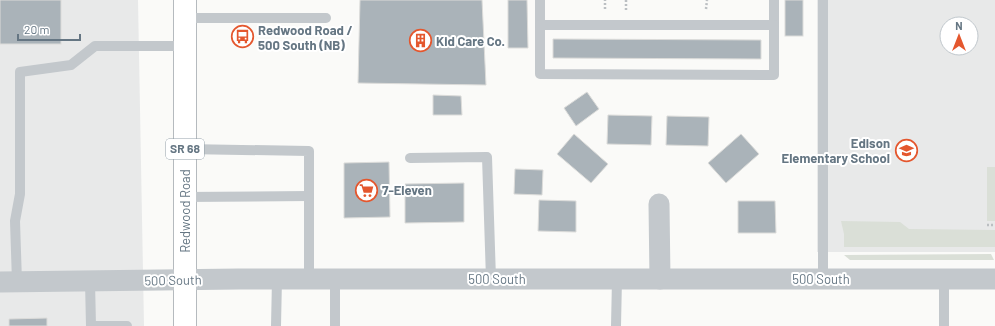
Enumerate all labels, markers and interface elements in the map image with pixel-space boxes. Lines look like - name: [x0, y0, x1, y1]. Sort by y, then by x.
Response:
- scale bar: [18, 16, 80, 42]
- north arrow: [939, 16, 979, 56]
- text: N: [955, 19, 963, 32]
- text: 20 m: [24, 22, 50, 36]
- place label: Redwood Road / 500 South (NB): [258, 22, 353, 53]
- bus stop icon: Redwood Road / 500 South (NB): [229, 24, 255, 50]
- building icon: Kid Care Co.: [408, 28, 434, 54]
- place label: Kid Care Co.: [436, 33, 505, 49]
- place label: Edison Elementary School: [782, 135, 890, 166]
- school or university icon: Edison Elementary School: [893, 137, 919, 163]
- road number: SR 68: [166, 139, 204, 159]
- street label: Redwood Road: [177, 169, 193, 253]
- supermarket icon: 7-Eleven: [354, 177, 380, 203]
- place label: 7-Eleven: [382, 182, 432, 198]
- street label: 500 South: [468, 271, 526, 287]
- street label: 500 South: [792, 271, 850, 287]
- street label: 500 South: [144, 272, 202, 288]

